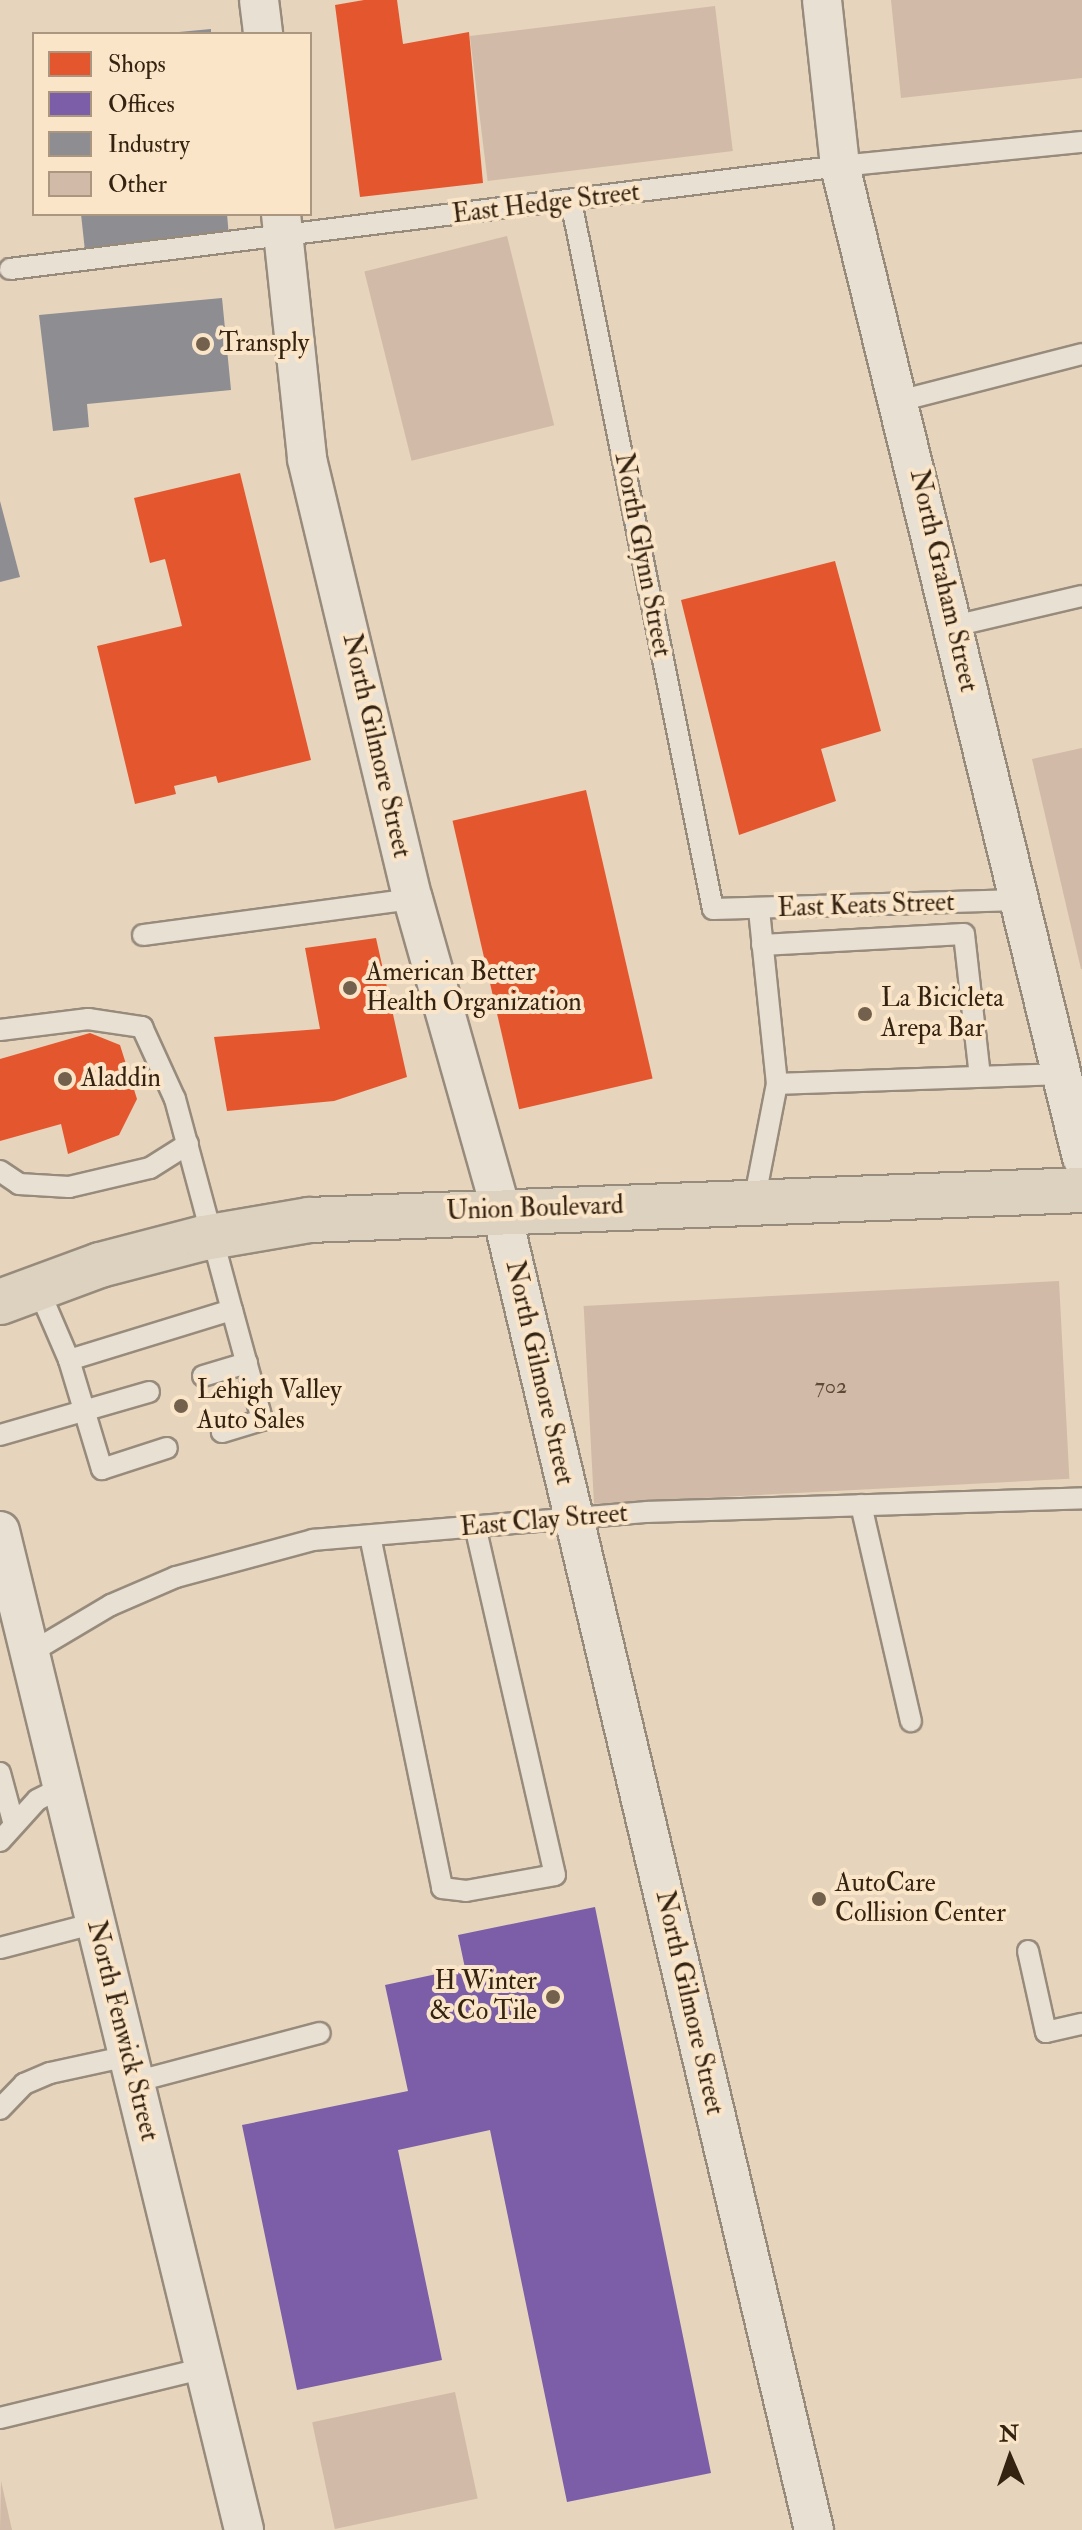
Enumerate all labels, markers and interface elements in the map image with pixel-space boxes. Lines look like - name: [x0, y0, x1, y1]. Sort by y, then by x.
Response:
- legend: [32, 32, 312, 216]
- text: Shops: [108, 49, 166, 80]
- text: Offices: [108, 89, 175, 120]
- text: Industry: [108, 129, 190, 160]
- text: Other: [108, 169, 167, 200]
- street label: East Hedge Street: [450, 177, 642, 231]
- place label: Transply: [219, 328, 309, 360]
- marker: Transply: [194, 335, 212, 353]
- street label: North Glynn Street: [607, 450, 677, 660]
- street label: North Graham Street: [902, 467, 984, 695]
- street label: North Gilmore Street: [335, 631, 417, 861]
- street label: East Keats Street: [777, 887, 955, 925]
- place label: American Better Health Organization: [366, 957, 582, 1018]
- marker: American Better Health Organization: [341, 979, 359, 997]
- place label: La Bicicleta Arepa Bar: [881, 983, 1004, 1044]
- marker: La Bicicleta Arepa Bar: [856, 1005, 874, 1023]
- place label: Aladdin: [81, 1063, 161, 1095]
- marker: Aladdin: [56, 1070, 74, 1088]
- street label: Union Boulevard: [446, 1190, 624, 1228]
- street label: North Gilmore Street: [498, 1258, 580, 1488]
- house number: 702: [815, 1374, 847, 1400]
- place label: Lehigh Valley Auto Sales: [197, 1375, 342, 1436]
- marker: Lehigh Valley Auto Sales: [172, 1397, 190, 1415]
- street label: East Clay Street: [459, 1498, 629, 1544]
- place label: AutoCare Collision Center: [835, 1868, 1006, 1930]
- street label: North Gilmore Street: [648, 1888, 730, 2118]
- marker: AutoCare Collision Center: [810, 1890, 828, 1908]
- street label: North Fenwick Street: [80, 1918, 164, 2144]
- place label: H Winter & Co Tile: [429, 1966, 537, 2028]
- marker: H Winter & Co Tile: [544, 1988, 562, 2006]
- north arrow: [970, 2418, 1050, 2498]
- text: N: [999, 2420, 1019, 2448]

